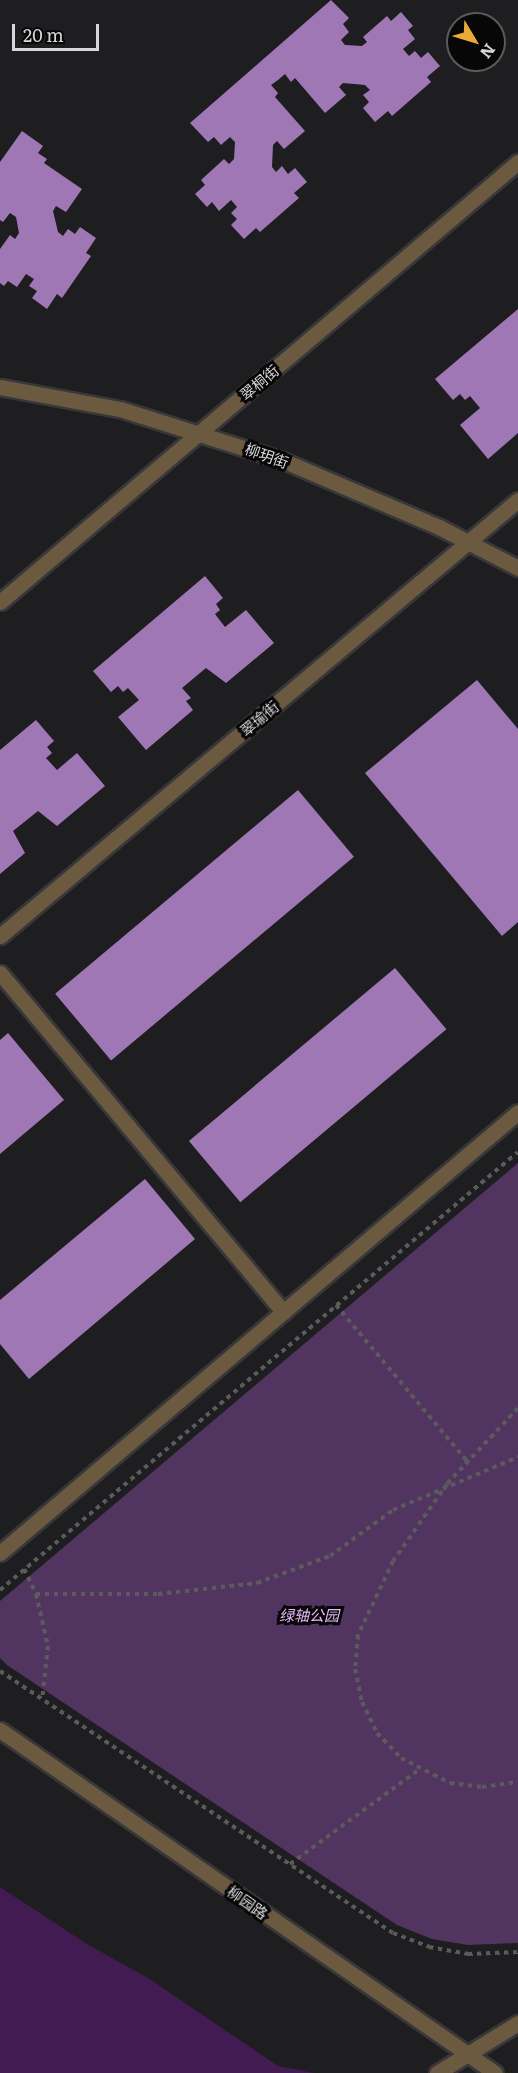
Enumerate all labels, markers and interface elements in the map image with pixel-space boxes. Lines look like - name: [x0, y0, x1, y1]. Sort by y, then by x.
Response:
- scale bar: [15, 12, 102, 50]
- north arrow: [446, 12, 506, 72]
- text: 20 m: [23, 21, 64, 48]
- text: N: [475, 39, 502, 65]
- street label: 翠桐街: [236, 361, 282, 403]
- street label: 柳玥街: [243, 439, 291, 471]
- street label: 翠瑜街: [236, 697, 282, 739]
- park label: 绿轴公园: [279, 1606, 339, 1624]
- street label: 柳园路: [224, 1882, 272, 1922]

